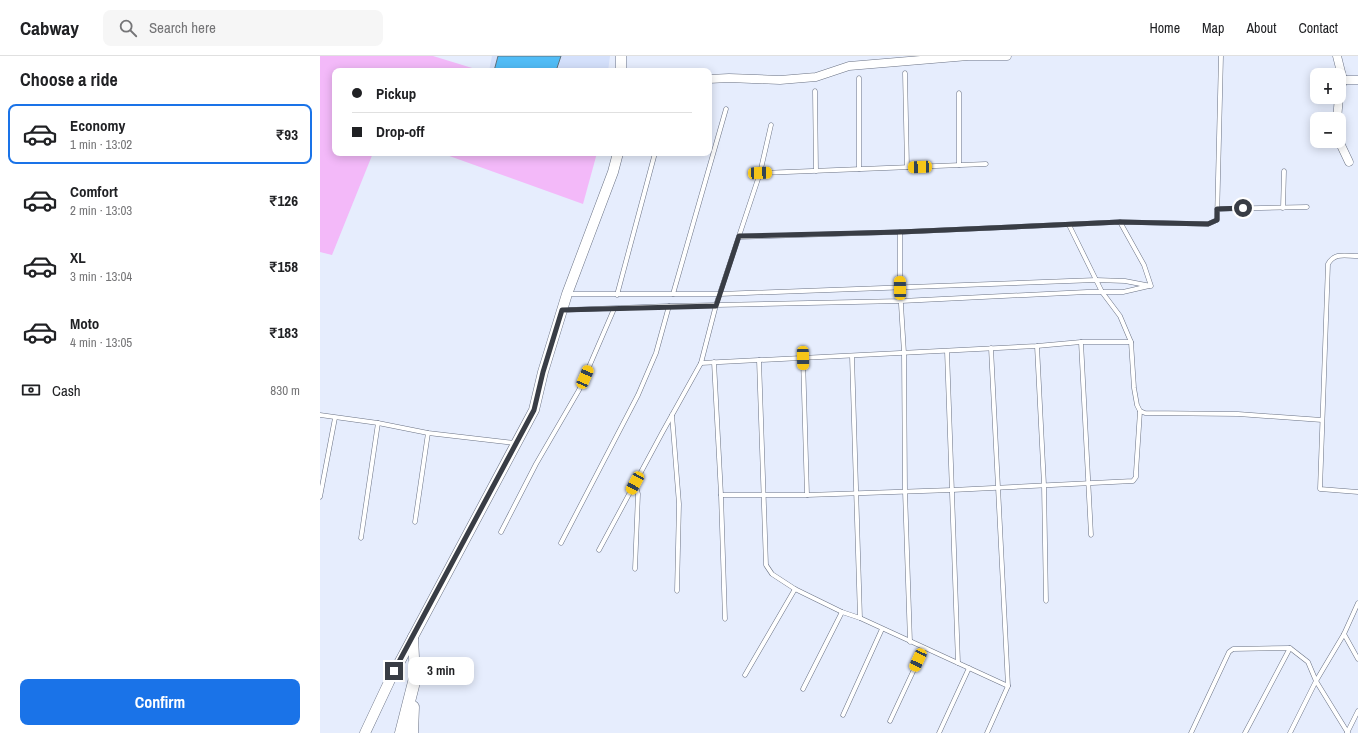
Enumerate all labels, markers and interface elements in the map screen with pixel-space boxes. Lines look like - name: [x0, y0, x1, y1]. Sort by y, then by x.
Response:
- search box: [103, 10, 383, 46]
- text: Cabway: [20, 15, 79, 41]
- icon: search: [117, 17, 139, 39]
- text: Search here: [149, 17, 216, 38]
- text: Home: [1149, 19, 1180, 37]
- text: Map: [1202, 19, 1224, 37]
- text: About: [1246, 19, 1276, 37]
- text: Contact: [1298, 19, 1338, 37]
- text: Choose a ride: [20, 67, 118, 92]
- map controls: [1310, 68, 1346, 148]
- button: +: [1310, 68, 1346, 104]
- text: Pickup: [376, 83, 416, 104]
- button: −: [1310, 112, 1346, 148]
- text: Economy: [70, 115, 125, 136]
- icon: car: [22, 116, 58, 152]
- text: Drop-off: [376, 121, 425, 142]
- text: ₹93: [276, 124, 298, 145]
- text: 1 min · 13:02: [70, 136, 132, 153]
- car: [908, 161, 932, 173]
- car: [748, 167, 772, 179]
- text: Comfort: [70, 181, 118, 202]
- icon: car: [22, 182, 58, 218]
- text: ₹126: [269, 190, 298, 211]
- route start: [1234, 199, 1252, 217]
- text: 2 min · 13:03: [70, 202, 132, 219]
- text: XL: [70, 247, 86, 268]
- icon: car: [22, 248, 58, 284]
- text: ₹158: [269, 256, 298, 277]
- text: 3 min · 13:04: [70, 268, 132, 285]
- car: [894, 276, 906, 300]
- text: Moto: [70, 313, 99, 334]
- icon: car: [22, 314, 58, 350]
- text: ₹183: [269, 322, 298, 343]
- text: 4 min · 13:05: [70, 334, 132, 351]
- car: [797, 346, 809, 370]
- car: [575, 364, 595, 390]
- icon: cash: [20, 379, 42, 401]
- text: Cash: [52, 380, 81, 401]
- text: 830 m: [270, 382, 300, 399]
- car: [624, 470, 646, 496]
- car: [907, 647, 929, 673]
- callout: 3 min: [408, 657, 474, 685]
- route end: [385, 662, 403, 680]
- text: 3 min: [427, 662, 455, 679]
- button: Confirm: [20, 679, 300, 725]

